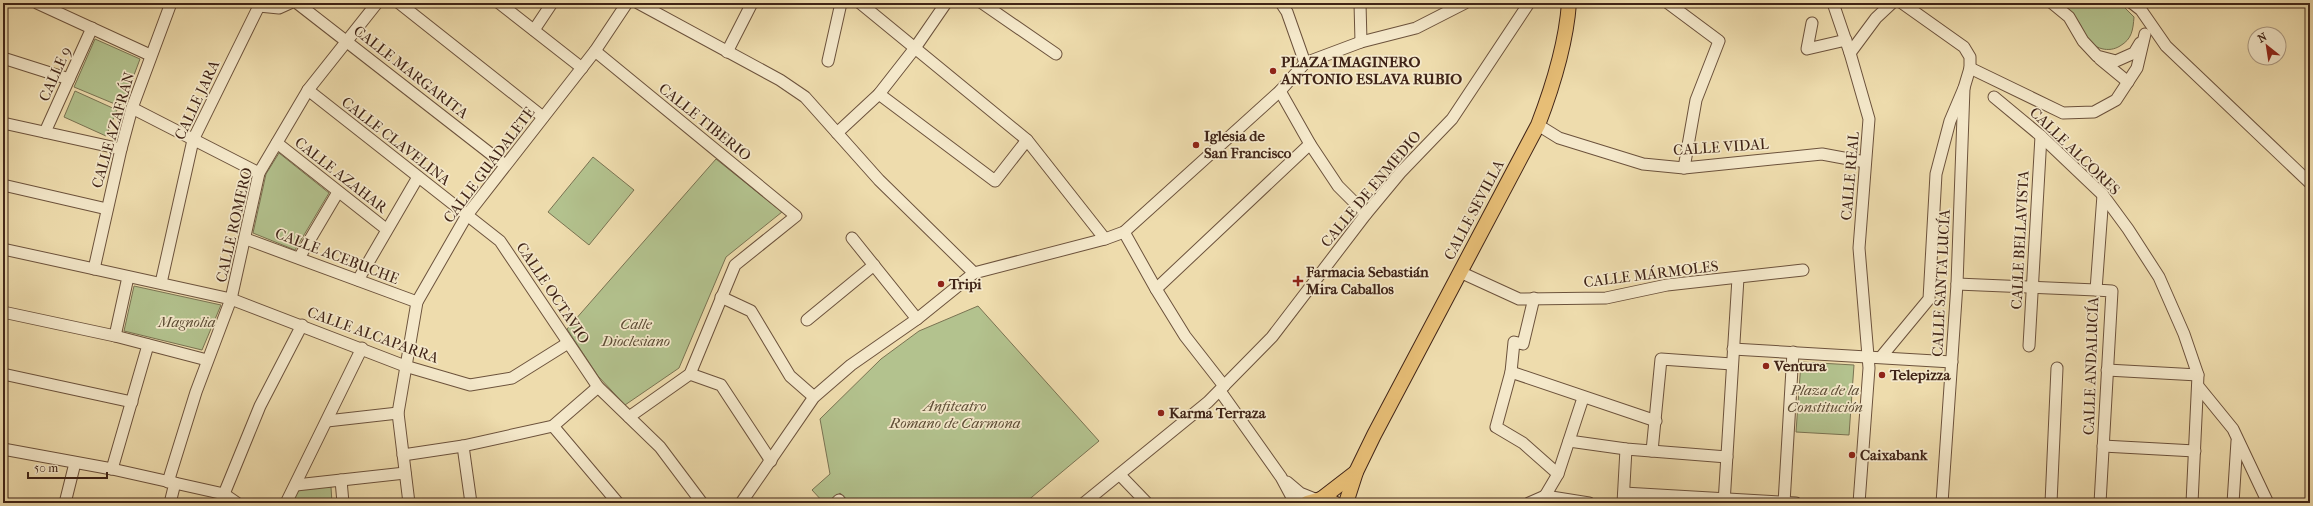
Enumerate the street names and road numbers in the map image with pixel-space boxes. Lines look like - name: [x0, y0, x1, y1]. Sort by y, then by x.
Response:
- street label: CALLE MARGARITA: [350, 22, 472, 123]
- street label: CALLE 9: [35, 44, 75, 104]
- street label: CALLE JARA: [171, 57, 223, 143]
- street label: CALLE AZAFRÁN: [88, 69, 138, 190]
- street label: CALLE TIBERIO: [655, 79, 755, 165]
- street label: CALLE CLAVELINA: [338, 93, 454, 189]
- street label: CALLE GUADALETE: [440, 103, 538, 227]
- street label: CALLE ALCORES: [2026, 103, 2124, 199]
- street label: CALLE DE ENMEDIO: [1317, 127, 1425, 251]
- street label: CALLE REAL: [1837, 131, 1863, 221]
- street label: CALLE AZAHAR: [291, 133, 392, 217]
- street label: CALLE VIDAL: [1673, 135, 1769, 159]
- street label: CALLE SEVILLA: [1440, 157, 1508, 263]
- street label: CALLE ROMERO: [212, 166, 256, 284]
- street label: CALLE BELLAVISTA: [2007, 170, 2033, 310]
- street label: CALLE SANTA LUCÍA: [1928, 208, 1954, 357]
- street label: CALLE ACEBUCHE: [273, 224, 401, 288]
- street label: CALLE OCTAVIO: [513, 239, 594, 347]
- street label: CALLE MÁRMOLES: [1583, 257, 1720, 291]
- street label: CALLE ANDALUCÍA: [2080, 296, 2102, 435]
- street label: CALLE ALCAPARRA: [305, 303, 441, 367]

